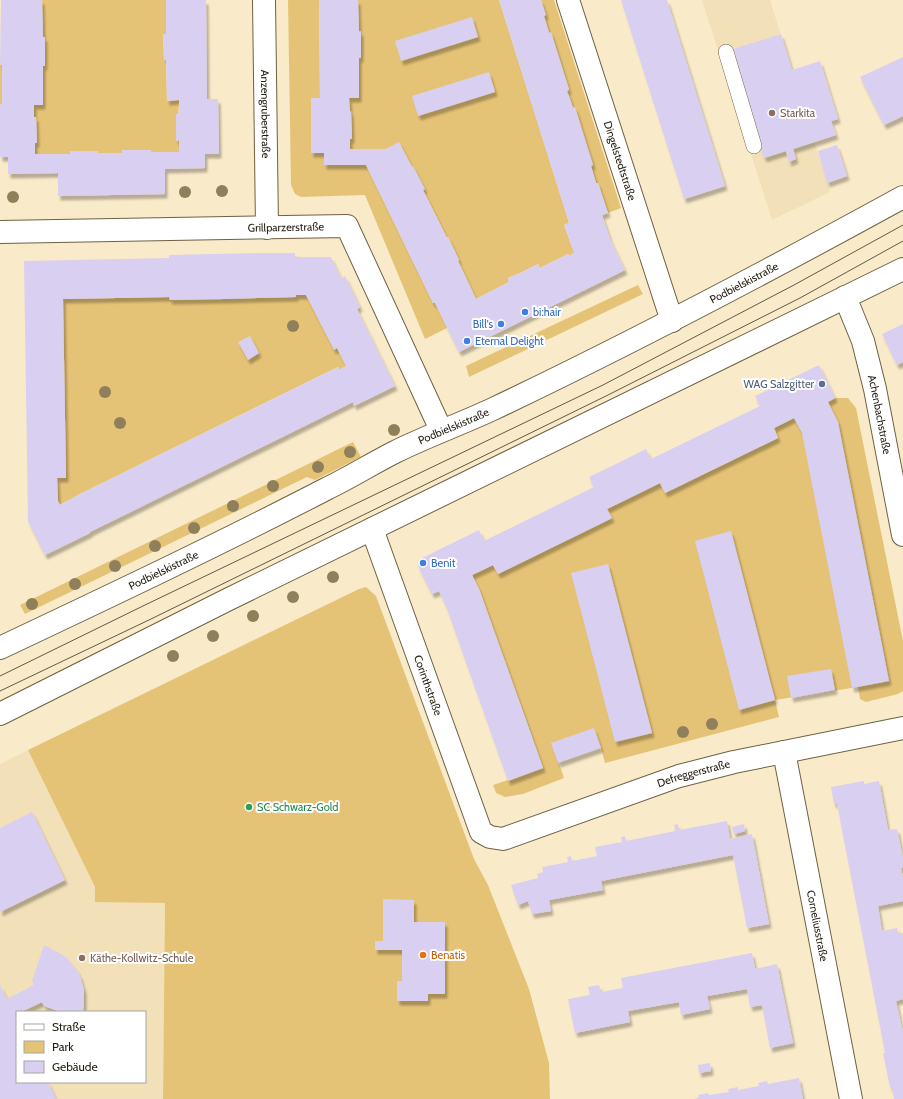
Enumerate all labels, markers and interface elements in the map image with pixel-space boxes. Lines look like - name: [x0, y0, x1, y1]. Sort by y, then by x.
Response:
- street label: Anzengruberstraße: [258, 70, 273, 159]
- place label: Starkita: [780, 106, 816, 120]
- marker: Starkita: [767, 108, 777, 118]
- street label: Dingelstedtstraße: [601, 119, 640, 203]
- street label: Grillparzerstraße: [248, 219, 325, 235]
- street label: Podbielskistraße: [707, 259, 781, 307]
- place label: bi:hair: [533, 305, 561, 319]
- marker: bi:hair: [520, 307, 530, 317]
- place label: Bill's: [473, 317, 493, 331]
- marker: Bill's: [496, 319, 506, 329]
- place label: Eternal Delight: [475, 334, 544, 348]
- marker: Eternal Delight: [462, 336, 472, 346]
- street label: Achenbachstraße: [865, 373, 894, 456]
- place label: WAG Salzgitter: [744, 377, 815, 391]
- marker: WAG Salzgitter: [817, 379, 827, 389]
- street label: Podbielskistraße: [416, 405, 492, 447]
- street label: Podbielskistraße: [126, 547, 201, 593]
- place label: Benit: [431, 556, 456, 570]
- marker: Benit: [418, 558, 428, 568]
- street label: Corinthstraße: [411, 653, 446, 718]
- street label: Defreggerstraße: [655, 756, 732, 790]
- place label: SC Schwarz-Gold: [257, 800, 338, 814]
- marker: SC Schwarz-Gold: [244, 802, 254, 812]
- street label: Corneliusstraße: [804, 889, 831, 963]
- place label: Benatis: [431, 948, 466, 962]
- marker: Benatis: [418, 950, 428, 960]
- place label: Käthe-Kollwitz-Schule: [90, 951, 194, 965]
- marker: Käthe-Kollwitz-Schule: [77, 953, 87, 963]
- legend: [16, 1011, 146, 1083]
- text: Straße: [52, 1019, 85, 1034]
- text: Park: [52, 1039, 74, 1054]
- text: Gebäude: [52, 1059, 98, 1074]

